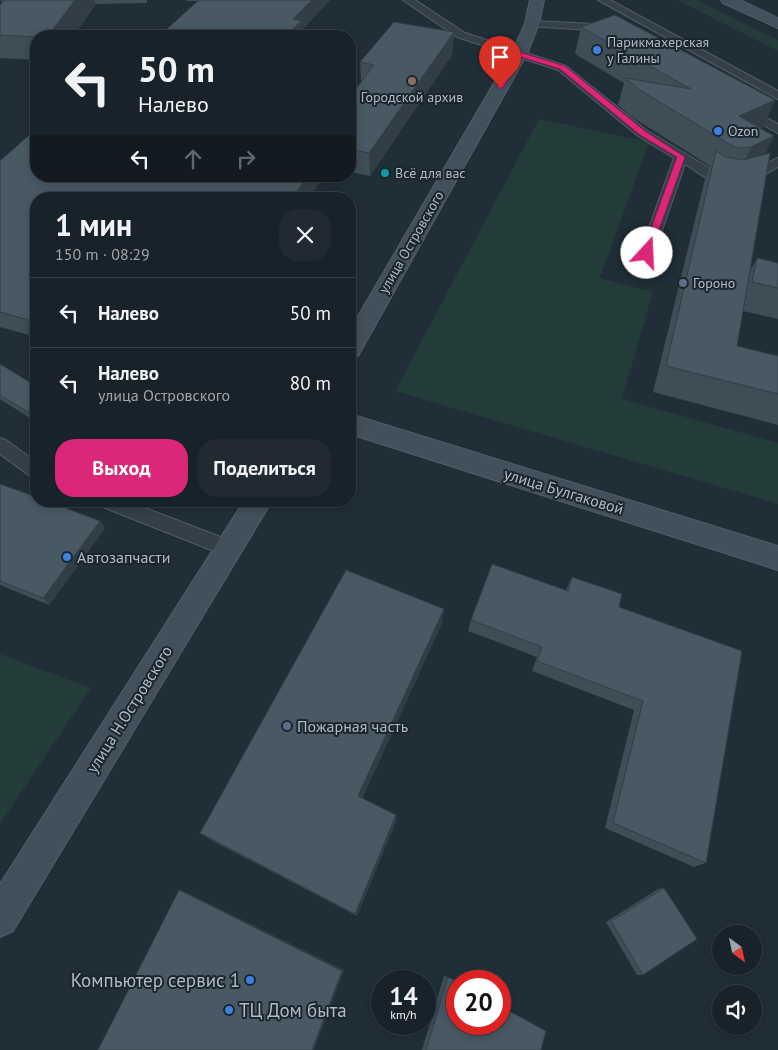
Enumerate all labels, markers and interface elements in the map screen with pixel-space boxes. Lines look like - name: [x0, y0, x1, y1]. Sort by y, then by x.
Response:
- place label: Парикмахерская у Галины: [607, 33, 709, 67]
- pin: [479, 36, 521, 87]
- icon: arrive: [486, 43, 514, 71]
- marker: Парикмахерская у Галины: [591, 44, 603, 56]
- text: 50 m: [138, 46, 215, 92]
- icon: left: [55, 50, 120, 115]
- marker: Городской архив: [406, 75, 418, 87]
- place label: Городской архив: [361, 88, 463, 106]
- text: Налево: [138, 90, 209, 118]
- place label: Ozon: [728, 122, 758, 140]
- marker: Ozon: [712, 125, 724, 137]
- icon: left: [126, 145, 154, 173]
- icon: ahead: [179, 145, 207, 173]
- icon: right: [232, 145, 260, 173]
- place label: Всё для вас: [395, 164, 466, 182]
- marker: Всё для вас: [379, 167, 391, 179]
- street label: улица Островского: [374, 187, 448, 297]
- text: 1 мин: [55, 205, 132, 244]
- button: close: [279, 209, 331, 261]
- position arrow: [620, 226, 672, 278]
- text: 150 m · 08:29: [55, 244, 150, 264]
- place label: Гороно: [693, 274, 735, 292]
- marker: Гороно: [677, 277, 689, 289]
- icon: left: [55, 299, 83, 327]
- text: Налево: [98, 301, 159, 325]
- text: 50 m: [290, 301, 331, 325]
- text: Налево: [98, 361, 159, 385]
- icon: left: [55, 369, 83, 397]
- text: 80 m: [290, 371, 331, 395]
- text: улица Островского: [98, 385, 230, 405]
- button: Выход: [55, 439, 188, 497]
- button: Поделиться: [198, 439, 331, 497]
- street label: улица Булгаковой: [502, 463, 626, 519]
- place label: Автозапчасти: [77, 547, 170, 567]
- marker: Автозапчасти: [61, 551, 73, 563]
- street label: улица Н.Островского: [82, 642, 176, 776]
- place label: Пожарная часть: [297, 716, 408, 736]
- marker: Пожарная часть: [281, 720, 293, 732]
- north arrow: [712, 925, 762, 975]
- map controls: [712, 925, 762, 1035]
- place label: Компьютер сервис 1: [71, 968, 240, 992]
- speed limit sign: 20: [446, 970, 511, 1035]
- marker: Компьютер сервис 1: [244, 974, 256, 986]
- text: 14: [389, 980, 418, 1012]
- button: sound: [712, 985, 762, 1035]
- place label: ТЦ Дом быта: [239, 998, 347, 1022]
- marker: ТЦ Дом быта: [223, 1004, 235, 1016]
- text: km/h: [390, 1007, 417, 1022]

